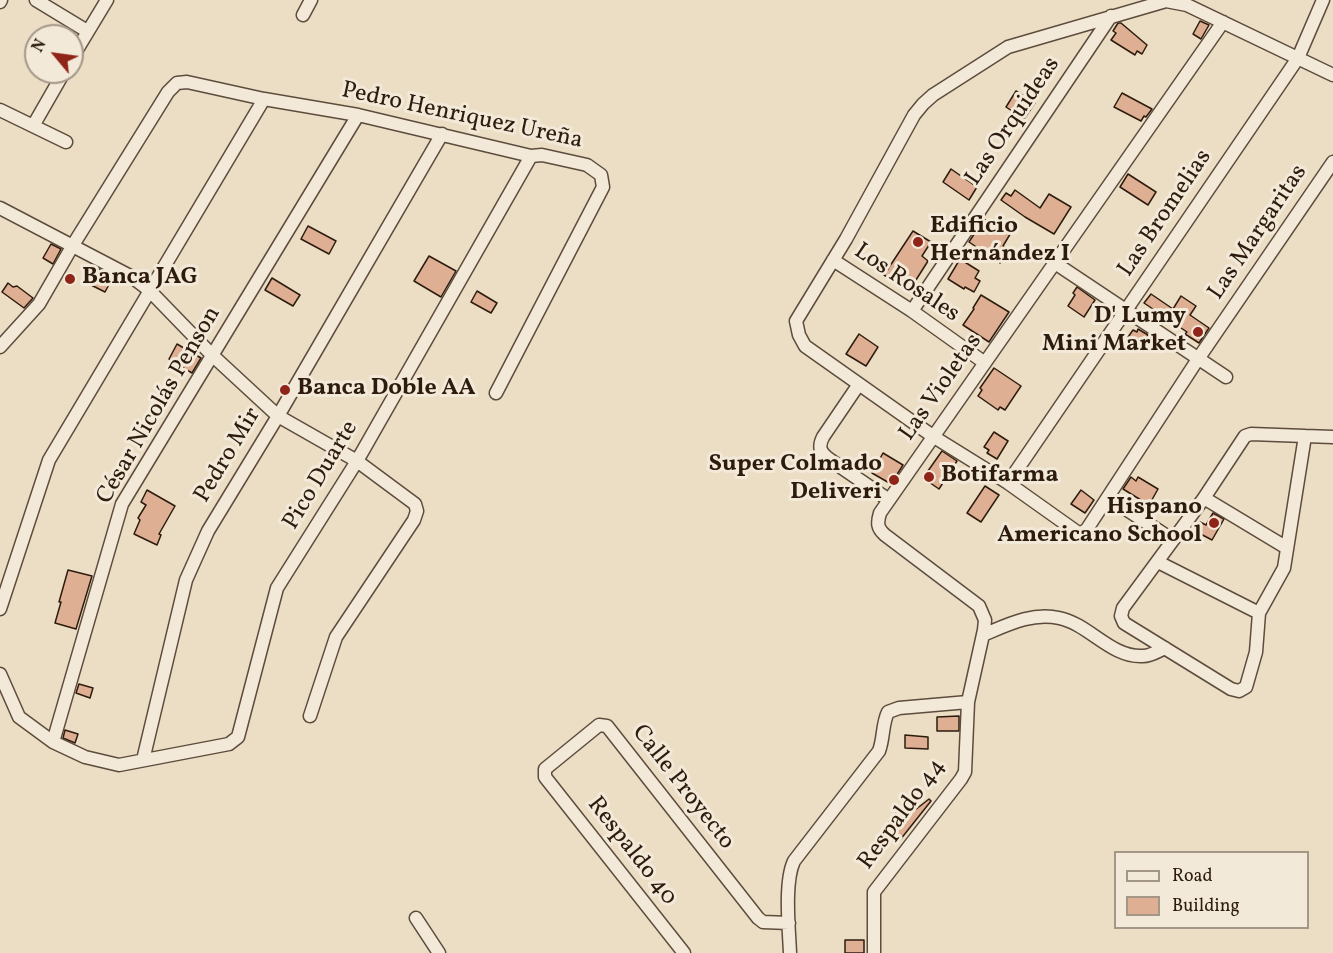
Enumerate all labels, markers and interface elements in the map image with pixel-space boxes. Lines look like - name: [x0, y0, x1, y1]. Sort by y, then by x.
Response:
- north arrow: [24, 24, 84, 84]
- text: N: [28, 36, 52, 57]
- street label: Las Orquideas: [960, 52, 1068, 192]
- street label: Pedro Henriquez Ureña: [339, 77, 585, 157]
- street label: Las Bromelias: [1113, 145, 1219, 283]
- street label: Las Margaritas: [1203, 160, 1315, 306]
- place label: Edificio Hernández I: [930, 214, 1070, 270]
- marker: Edificio Hernández I: [911, 235, 925, 249]
- street label: Los Rosales: [848, 238, 964, 330]
- place label: Banca JAG: [82, 265, 198, 293]
- marker: Banca JAG: [63, 272, 77, 286]
- street label: César Nicolás Penson: [92, 302, 228, 510]
- place label: D' Lumy Mini Market: [1042, 304, 1186, 360]
- marker: D' Lumy Mini Market: [1191, 325, 1205, 339]
- street label: Las Violetas: [894, 329, 990, 447]
- place label: Banca Doble AA: [297, 376, 476, 404]
- marker: Banca Doble AA: [278, 383, 292, 397]
- street label: Pedro Mir: [189, 403, 269, 509]
- street label: Pico Duarte: [278, 416, 366, 536]
- place label: Super Colmado Deliveri: [708, 452, 882, 508]
- place label: Botifarma: [941, 463, 1059, 491]
- marker: Botifarma: [922, 470, 936, 484]
- marker: Super Colmado Deliveri: [887, 473, 901, 487]
- place label: Hispano Americano School: [997, 495, 1202, 551]
- marker: Hispano Americano School: [1207, 516, 1221, 530]
- street label: Calle Proyecto: [624, 720, 740, 856]
- street label: Respaldo 44: [853, 754, 953, 876]
- street label: Respaldo 40: [580, 792, 682, 912]
- legend: [1114, 851, 1309, 929]
- text: Road: [1172, 864, 1213, 889]
- text: Building: [1172, 894, 1240, 919]

